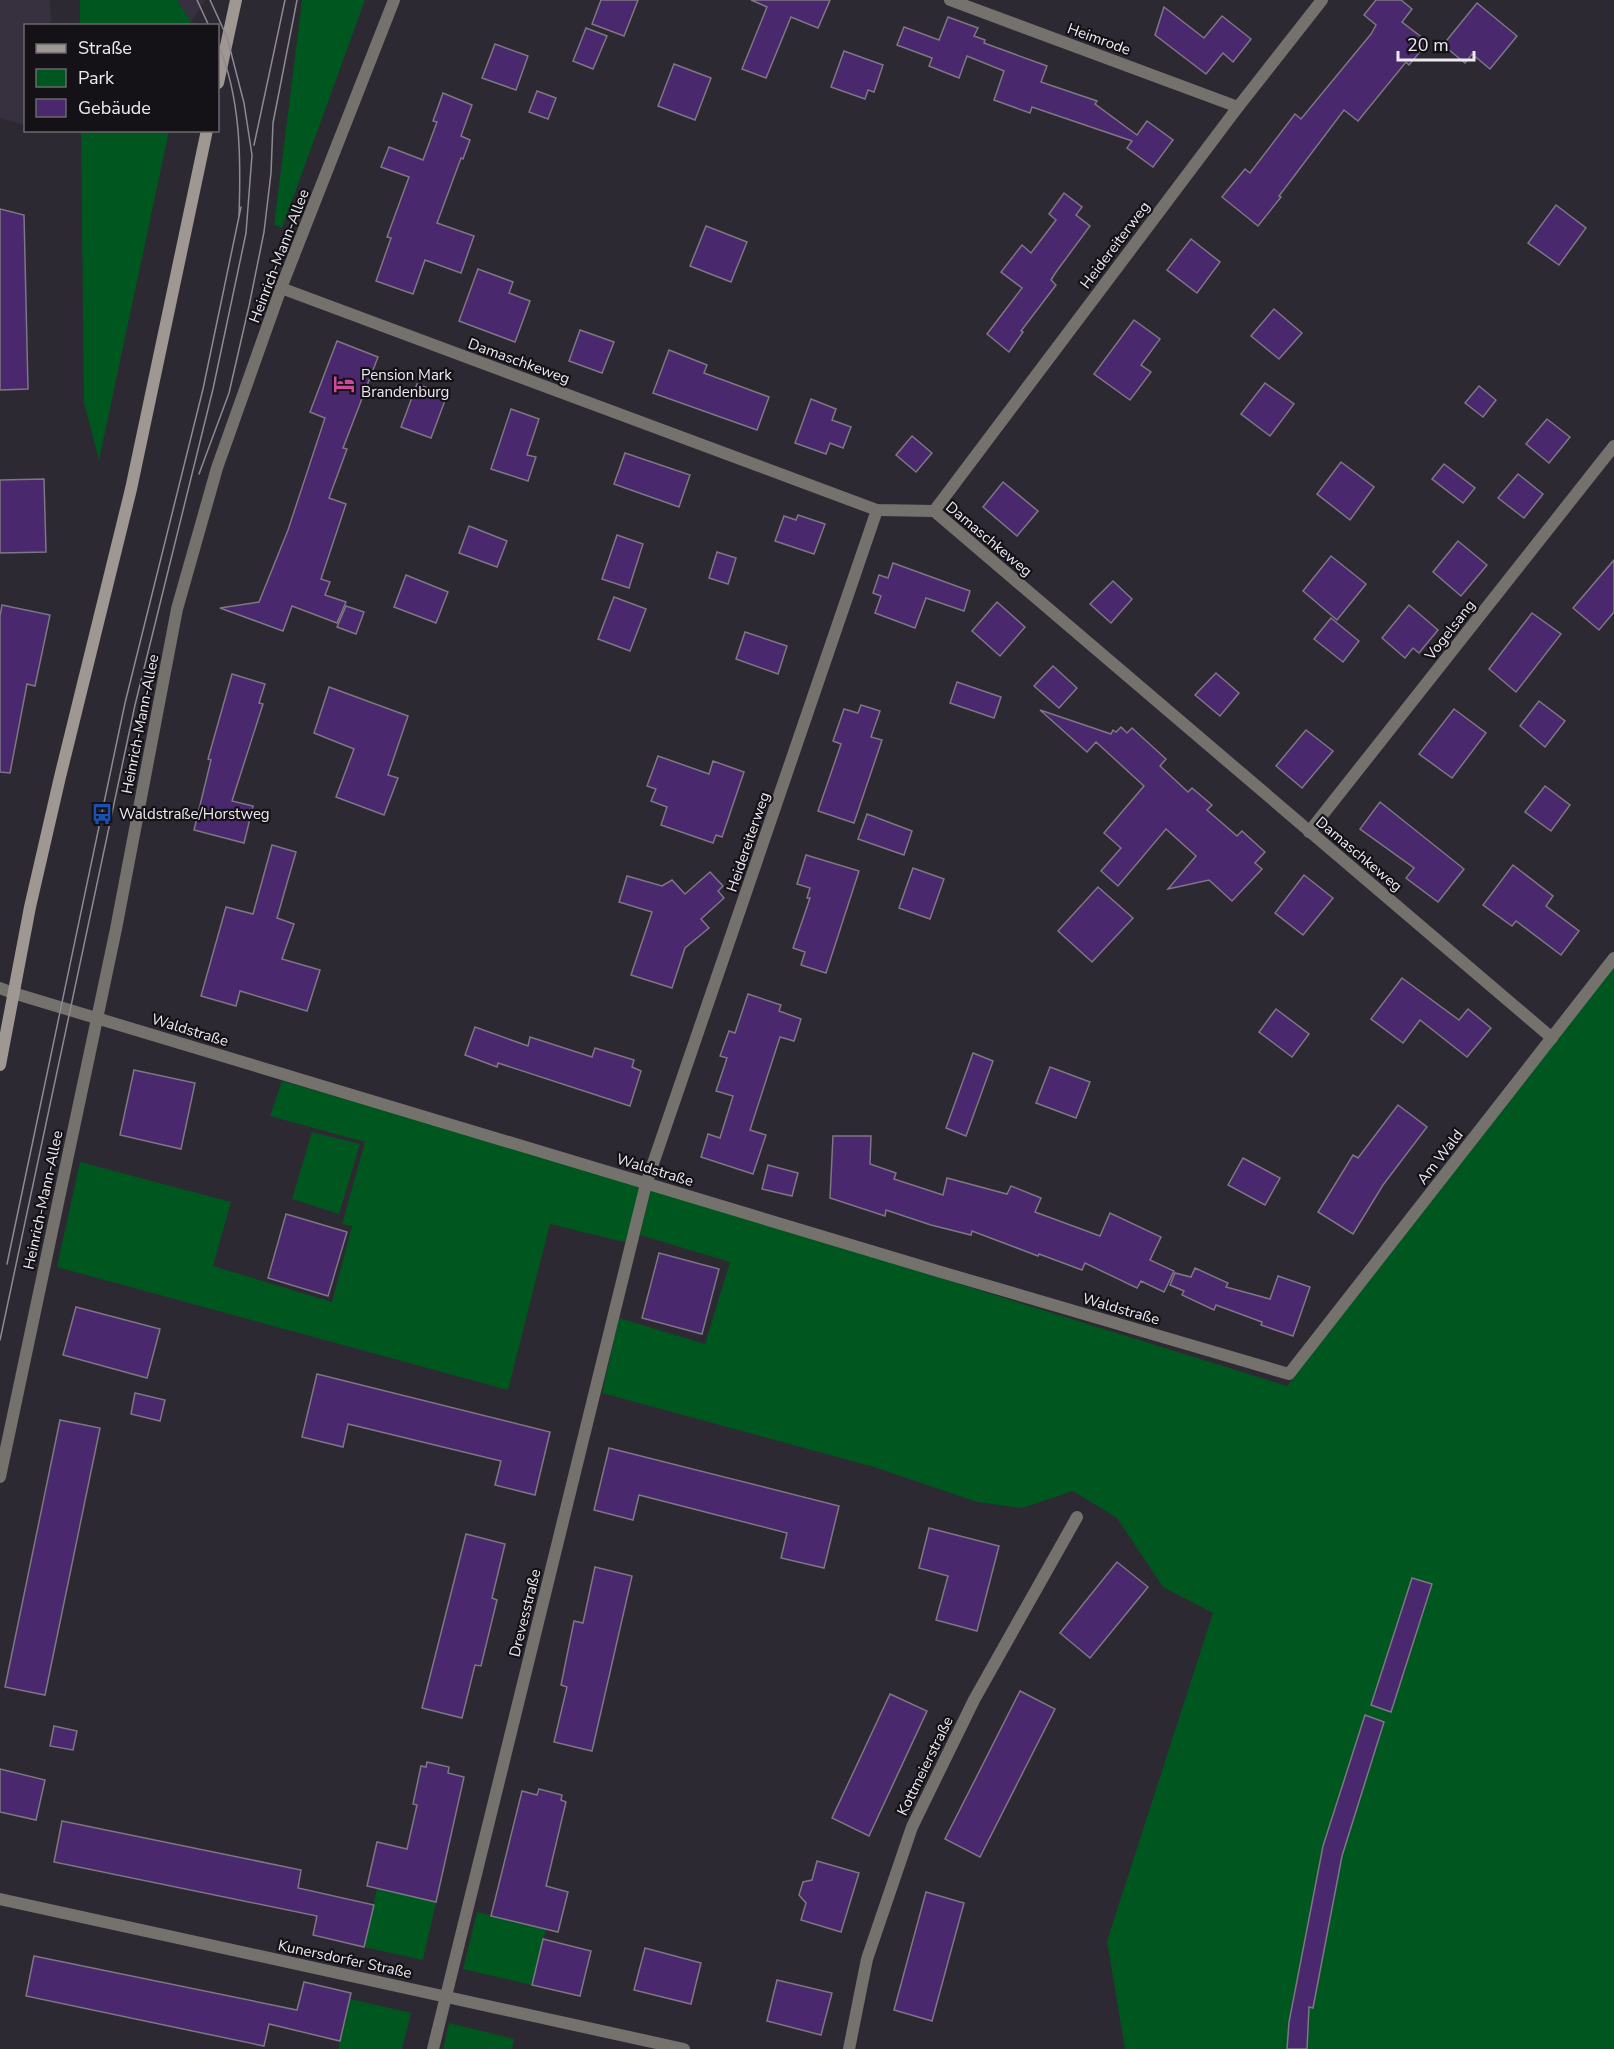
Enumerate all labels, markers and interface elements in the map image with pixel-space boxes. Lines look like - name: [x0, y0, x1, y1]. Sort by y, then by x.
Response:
- street label: Heimrode: [1065, 18, 1133, 60]
- legend: [24, 24, 219, 132]
- scale bar: [1398, 24, 1474, 62]
- text: 20 m: [1407, 33, 1449, 57]
- text: Straße: [78, 36, 132, 60]
- text: Park: [78, 66, 115, 90]
- text: Gebäude: [78, 96, 151, 120]
- street label: Heinrich-Mann-Allee: [244, 186, 314, 326]
- street label: Heidereiterweg: [1076, 197, 1154, 293]
- street label: Damaschkeweg: [465, 333, 573, 389]
- place label: Pension Mark Brandenburg: [361, 365, 452, 402]
- hotel icon: Pension Mark Brandenburg: [332, 372, 356, 396]
- street label: Damaschkeweg: [942, 497, 1036, 581]
- street label: Vogelsang: [1420, 596, 1480, 665]
- street label: Heinrich-Mann-Allee: [117, 653, 163, 795]
- street label: Heidereiterweg: [722, 789, 774, 895]
- bus stop icon: Waldstraße/Horstweg: [90, 802, 114, 826]
- place label: Waldstraße/Horstweg: [119, 804, 270, 824]
- street label: Damaschkeweg: [1312, 812, 1406, 896]
- street label: Waldstraße: [149, 1009, 231, 1051]
- street label: Am Wald: [1412, 1125, 1468, 1189]
- street label: Heinrich-Mann-Allee: [18, 1129, 68, 1271]
- street label: Waldstraße: [614, 1149, 696, 1191]
- street label: Waldstraße: [1080, 1288, 1162, 1330]
- street label: Drevesstraße: [504, 1567, 546, 1659]
- street label: Kottmeierstraße: [892, 1713, 958, 1819]
- street label: Kunersdorfer Straße: [276, 1935, 414, 1983]

